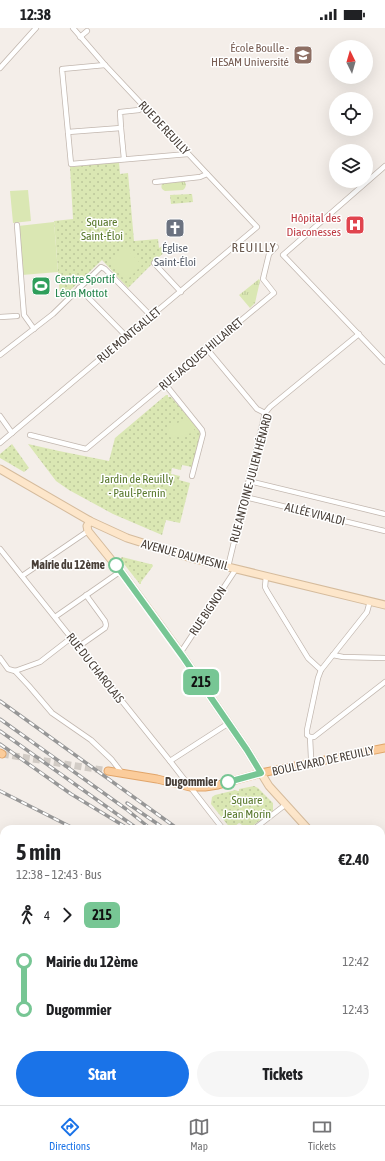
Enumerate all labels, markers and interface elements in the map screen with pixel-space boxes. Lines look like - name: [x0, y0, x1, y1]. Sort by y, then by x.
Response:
- text: 12:38: [20, 6, 51, 23]
- north arrow: [329, 40, 373, 84]
- map controls: [329, 40, 373, 188]
- place label: École Boulle - HESAM Université: [211, 41, 289, 69]
- school or university icon: École Boulle - HESAM Université: [292, 44, 314, 66]
- button: locate: [329, 92, 373, 136]
- street label: RUE DE REUILLY: [136, 98, 193, 158]
- button: layers: [329, 144, 373, 188]
- place label: Hôpital des Diaconesses: [286, 211, 341, 239]
- hospital icon: Hôpital des Diaconesses: [344, 214, 366, 236]
- park label: Square Saint-Éloi: [81, 215, 123, 243]
- church icon: Église Saint-Éloi: [164, 217, 186, 239]
- district label: REUILLY: [232, 240, 276, 255]
- place label: Église Saint-Éloi: [154, 241, 196, 269]
- place label: Centre Sportif Léon Mottot: [55, 272, 116, 300]
- sports icon: Centre Sportif Léon Mottot: [30, 275, 52, 297]
- street label: RUE MONTGALLET: [94, 304, 164, 366]
- street label: RUE JACQUES HILLAIRET: [156, 314, 246, 393]
- street label: RUE ANTOINE-JULIEN HÉNARD: [227, 412, 275, 544]
- park label: Jardin de Reuilly - Paul-Pernin: [101, 472, 173, 500]
- street label: ALLÉE VIVALDI: [283, 500, 347, 528]
- street label: AVENUE DAUMESNIL: [140, 537, 231, 574]
- marker: Mairie du 12ème: [108, 557, 124, 573]
- place label: Mairie du 12ème: [31, 558, 106, 572]
- street label: RUE BIGNON: [187, 584, 229, 638]
- street label: RUE DU CHAROLAIS: [63, 630, 127, 706]
- line badge: 215: [178, 669, 224, 695]
- text: 215: [191, 674, 211, 690]
- street label: BOULEVARD DE REUILLY: [271, 743, 376, 779]
- marker: Dugommier: [220, 774, 236, 790]
- place label: Dugommier: [165, 775, 217, 789]
- park label: Square Jean Morin: [223, 793, 271, 821]
- text: 5 min: [16, 839, 61, 865]
- text: €2.40: [338, 851, 369, 868]
- text: 12:38 – 12:43 · Bus: [16, 867, 102, 882]
- icon: walk: [16, 904, 38, 926]
- icon: forward: [56, 904, 78, 926]
- text: 215: [92, 907, 112, 923]
- text: 4: [44, 908, 50, 923]
- text: Mairie du 12ème: [46, 953, 138, 970]
- text: 12:42: [342, 954, 369, 969]
- text: Dugommier: [46, 1001, 111, 1018]
- text: 12:43: [342, 1002, 369, 1017]
- button: Start: [16, 1051, 189, 1097]
- button: Tickets: [197, 1051, 369, 1097]
- tab: Directions: [49, 1116, 90, 1152]
- tab: Map: [188, 1116, 210, 1152]
- tab: Tickets: [308, 1116, 336, 1152]

